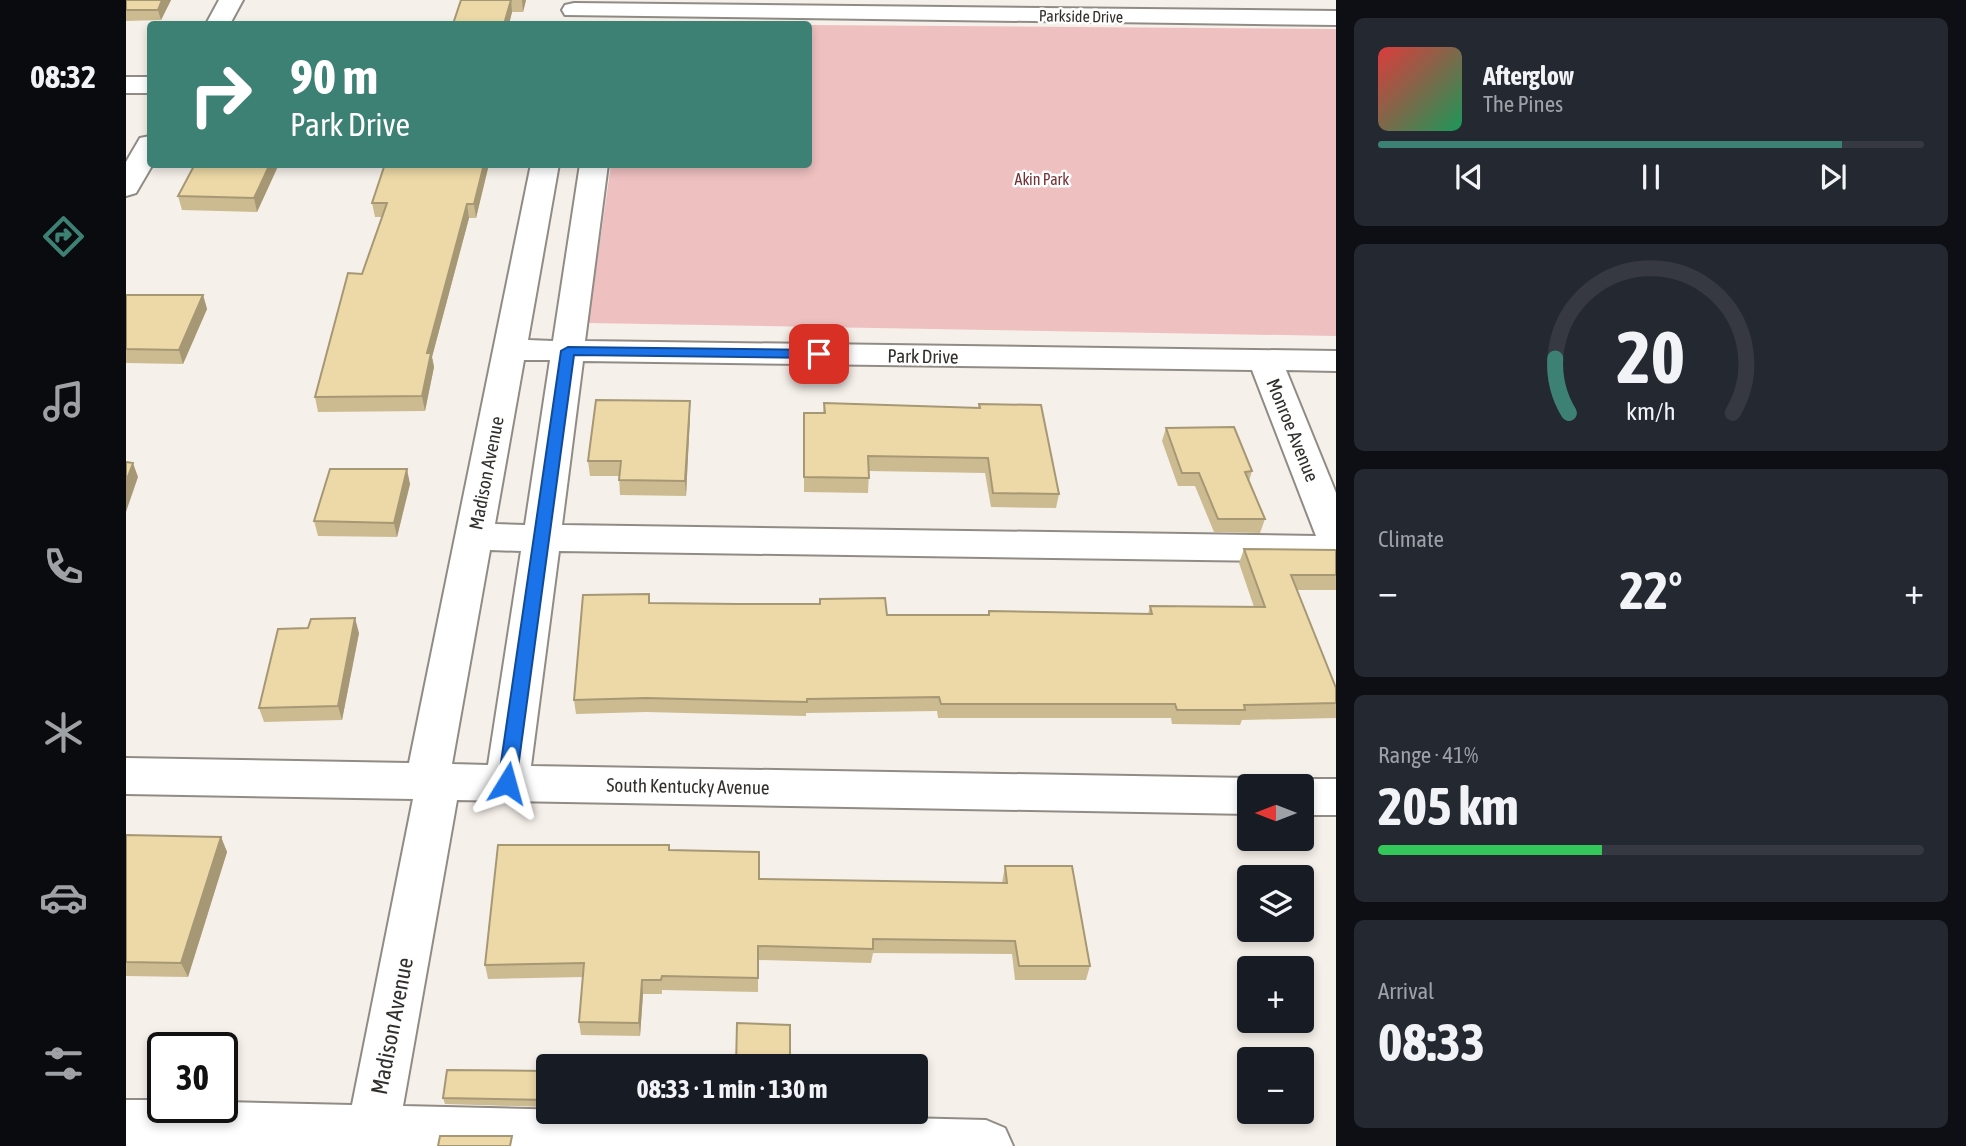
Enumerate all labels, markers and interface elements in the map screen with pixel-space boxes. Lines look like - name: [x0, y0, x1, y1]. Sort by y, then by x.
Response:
- street label: Parkside Drive: [1039, 6, 1123, 26]
- text: 90 m: [290, 48, 378, 104]
- icon: right: [175, 49, 266, 140]
- text: 08:32: [30, 58, 96, 95]
- text: Afterglow: [1483, 61, 1574, 91]
- text: The Pines: [1483, 91, 1563, 117]
- text: Park Drive: [290, 106, 410, 143]
- icon: previous: [1450, 158, 1488, 196]
- icon: pause: [1632, 158, 1670, 196]
- icon: next: [1814, 158, 1852, 196]
- park label: Akin Park: [1015, 170, 1069, 188]
- icon: directions: [39, 212, 88, 261]
- text: 20: [1617, 316, 1685, 399]
- pin: [789, 324, 849, 384]
- icon: arrive: [800, 335, 838, 373]
- street label: Park Drive: [887, 344, 959, 368]
- street label: Monroe Avenue: [1262, 375, 1324, 485]
- icon: music: [39, 377, 88, 426]
- text: km/h: [1626, 397, 1676, 425]
- street label: Madison Avenue: [464, 414, 508, 532]
- text: Climate: [1378, 526, 1444, 552]
- icon: phone: [39, 542, 88, 591]
- text: 22°: [1619, 560, 1683, 620]
- text: −: [1378, 569, 1398, 612]
- text: +: [1904, 569, 1924, 612]
- icon: climate: [39, 708, 88, 757]
- text: Range · 41%: [1378, 742, 1478, 768]
- position arrow: [470, 746, 544, 820]
- street label: South Kentucky Avenue: [606, 774, 770, 798]
- north arrow: [1237, 774, 1314, 850]
- map controls: [1237, 774, 1314, 1124]
- text: 205 km: [1378, 776, 1519, 836]
- button: layers: [1237, 865, 1314, 942]
- icon: car: [39, 873, 88, 922]
- street label: Madison Avenue: [366, 955, 418, 1097]
- button: +: [1237, 956, 1314, 1033]
- text: Arrival: [1378, 978, 1434, 1004]
- text: 08:33: [1378, 1012, 1485, 1072]
- speed limit sign: 30: [147, 1032, 238, 1123]
- icon: filters: [39, 1039, 88, 1088]
- button: −: [1237, 1047, 1314, 1124]
- text: 08:33 · 1 min · 130 m: [637, 1074, 827, 1104]

